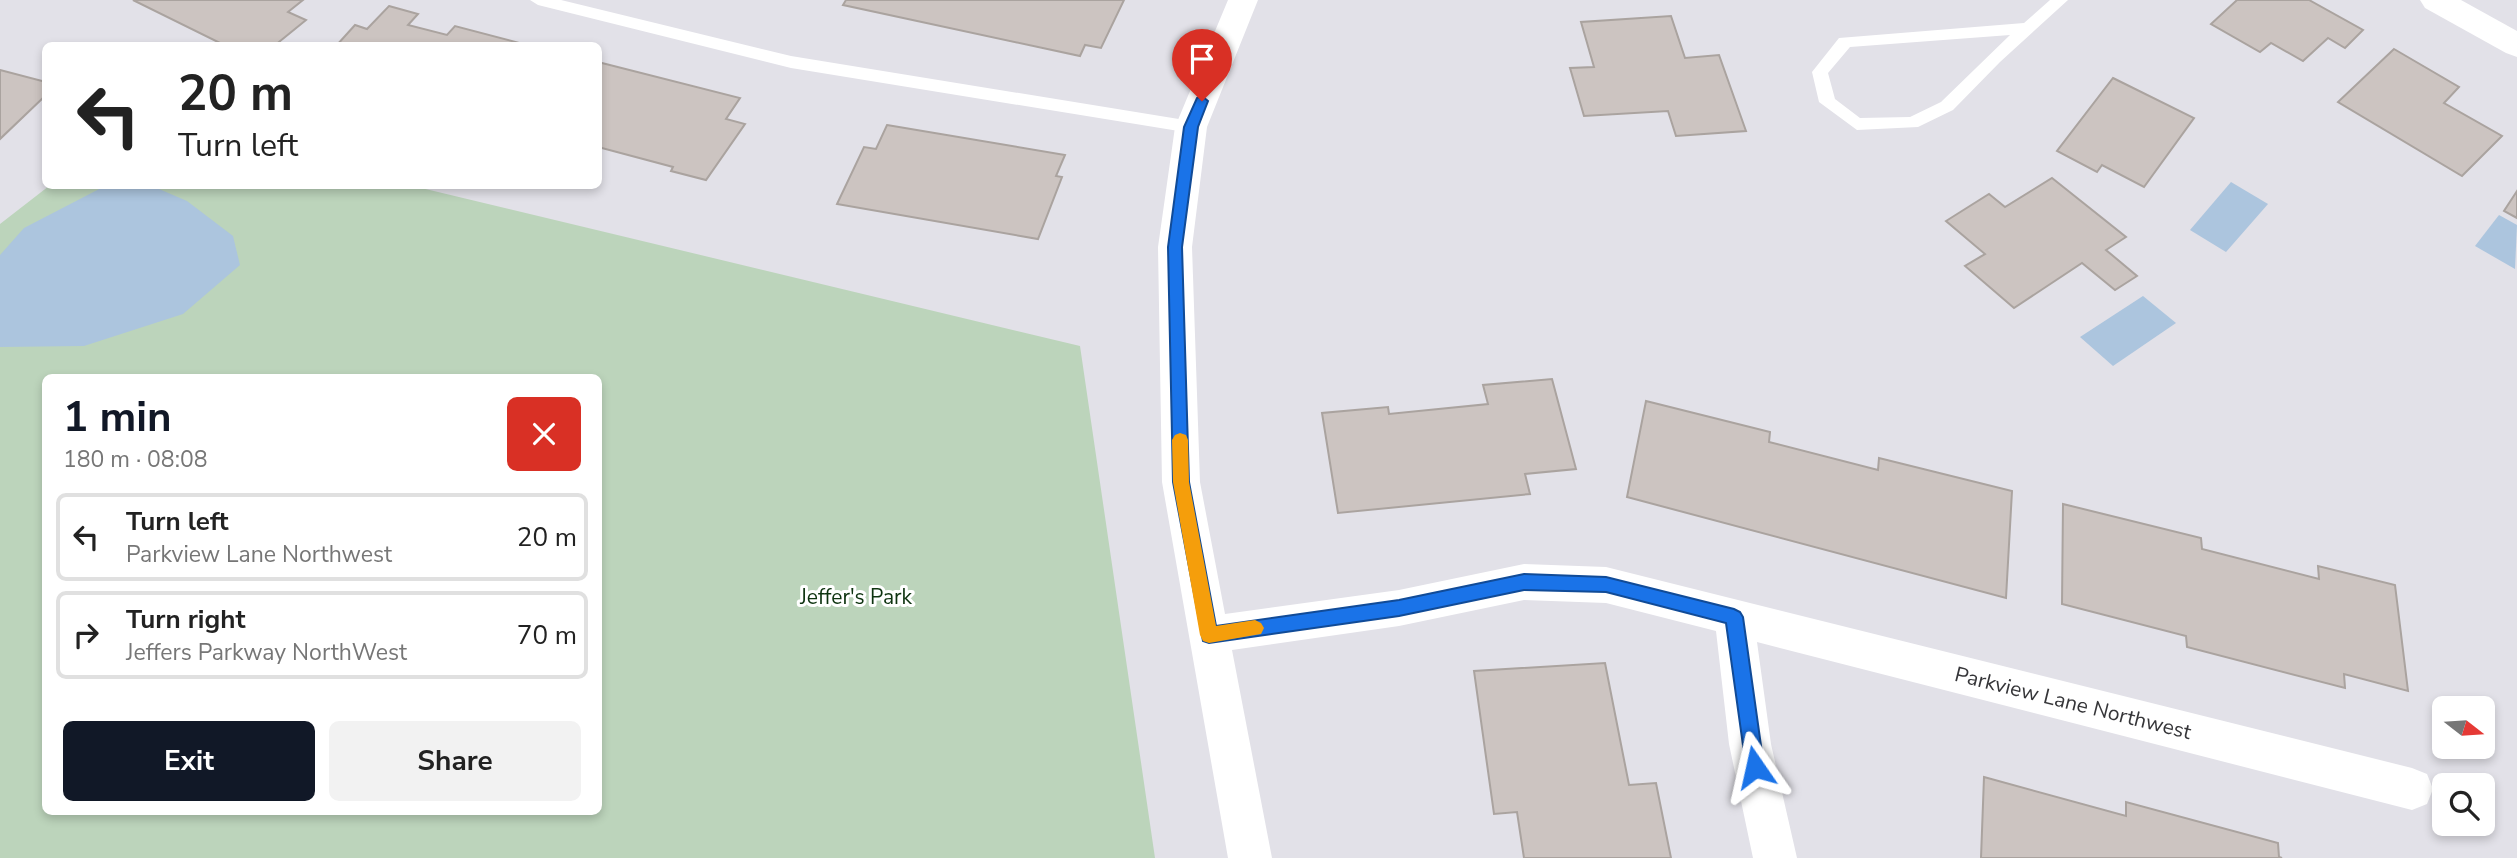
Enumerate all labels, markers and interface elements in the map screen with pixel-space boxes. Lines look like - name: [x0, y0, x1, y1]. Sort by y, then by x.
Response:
- pin: [1172, 29, 1232, 101]
- icon: arrive: [1183, 40, 1221, 78]
- text: 20 m: [178, 60, 293, 127]
- icon: left: [63, 70, 154, 161]
- text: Turn left: [178, 124, 298, 167]
- text: 1 min: [63, 389, 172, 446]
- button: close: [507, 397, 581, 471]
- text: 180 m · 08:08: [63, 444, 208, 475]
- text: Turn left: [126, 504, 229, 539]
- icon: left: [67, 518, 105, 556]
- text: 20 m: [517, 520, 577, 555]
- text: Parkview Lane Northwest: [126, 539, 392, 570]
- park label: Jeffer's Park: [799, 583, 913, 611]
- text: Turn right: [126, 602, 245, 637]
- icon: right: [67, 616, 105, 654]
- text: 70 m: [517, 618, 577, 653]
- text: Jeffers Parkway NorthWest: [126, 637, 407, 668]
- street label: Parkview Lane Northwest: [1952, 660, 2195, 746]
- north arrow: [2432, 696, 2496, 760]
- map controls: [2432, 696, 2495, 836]
- button: Exit: [63, 721, 315, 801]
- button: Share: [329, 721, 581, 801]
- position arrow: [1718, 730, 1792, 804]
- button: search: [2432, 773, 2495, 836]

